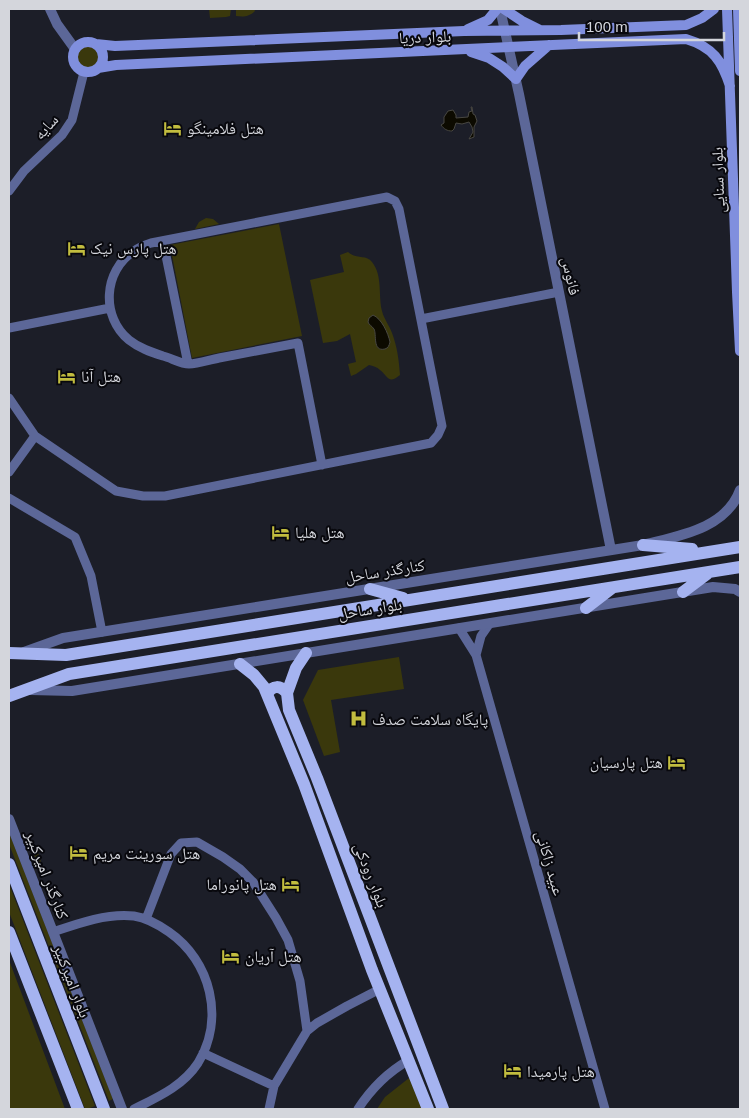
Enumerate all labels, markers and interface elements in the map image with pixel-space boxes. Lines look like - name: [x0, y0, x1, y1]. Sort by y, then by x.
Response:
- scale bar: [579, 10, 724, 42]
- text: 100 m: [586, 18, 628, 35]
- street label: بلوار دریا: [398, 28, 452, 47]
- street label: سایه: [31, 111, 62, 143]
- hotel icon: هتل فلامینگو: [163, 118, 183, 138]
- place label: هتل فلامینگو: [187, 120, 264, 139]
- street label: بلوار سنایی: [708, 147, 730, 213]
- hotel icon: هتل پارس نیک: [66, 238, 86, 258]
- place label: هتل پارس نیک: [90, 240, 177, 259]
- street label: فانوس: [557, 255, 583, 297]
- hotel icon: هتل آنا: [57, 366, 77, 386]
- place label: هتل آنا: [81, 368, 121, 387]
- hotel icon: هتل هلیا: [271, 522, 291, 542]
- place label: هتل هلیا: [295, 524, 345, 543]
- street label: کنارگذر ساحل: [344, 556, 427, 588]
- street label: بلوار ساحل: [337, 596, 403, 624]
- hospital icon: پایگاه سلامت صدف: [348, 709, 368, 729]
- place label: پایگاه سلامت صدف: [372, 711, 488, 729]
- hotel icon: هتل پارسیان: [667, 752, 687, 772]
- place label: هتل پارسیان: [590, 754, 663, 773]
- street label: کنارگذر امیرکبیر: [21, 827, 72, 922]
- street label: عبید زاکانی: [531, 829, 567, 898]
- street label: بلوار رودکی: [349, 840, 391, 911]
- hotel icon: هتل سورینت مريم: [69, 843, 89, 863]
- place label: هتل سورینت مريم: [93, 845, 200, 864]
- hotel icon: هتل پانوراما: [281, 874, 301, 894]
- place label: هتل پانوراما: [206, 876, 277, 895]
- street label: بلوار امیرکبیر: [49, 941, 94, 1020]
- hotel icon: هتل آریان: [221, 946, 241, 966]
- place label: هتل آریان: [245, 948, 302, 967]
- hotel icon: هتل پارمیدا: [503, 1061, 523, 1081]
- place label: هتل پارمیدا: [527, 1063, 595, 1082]

